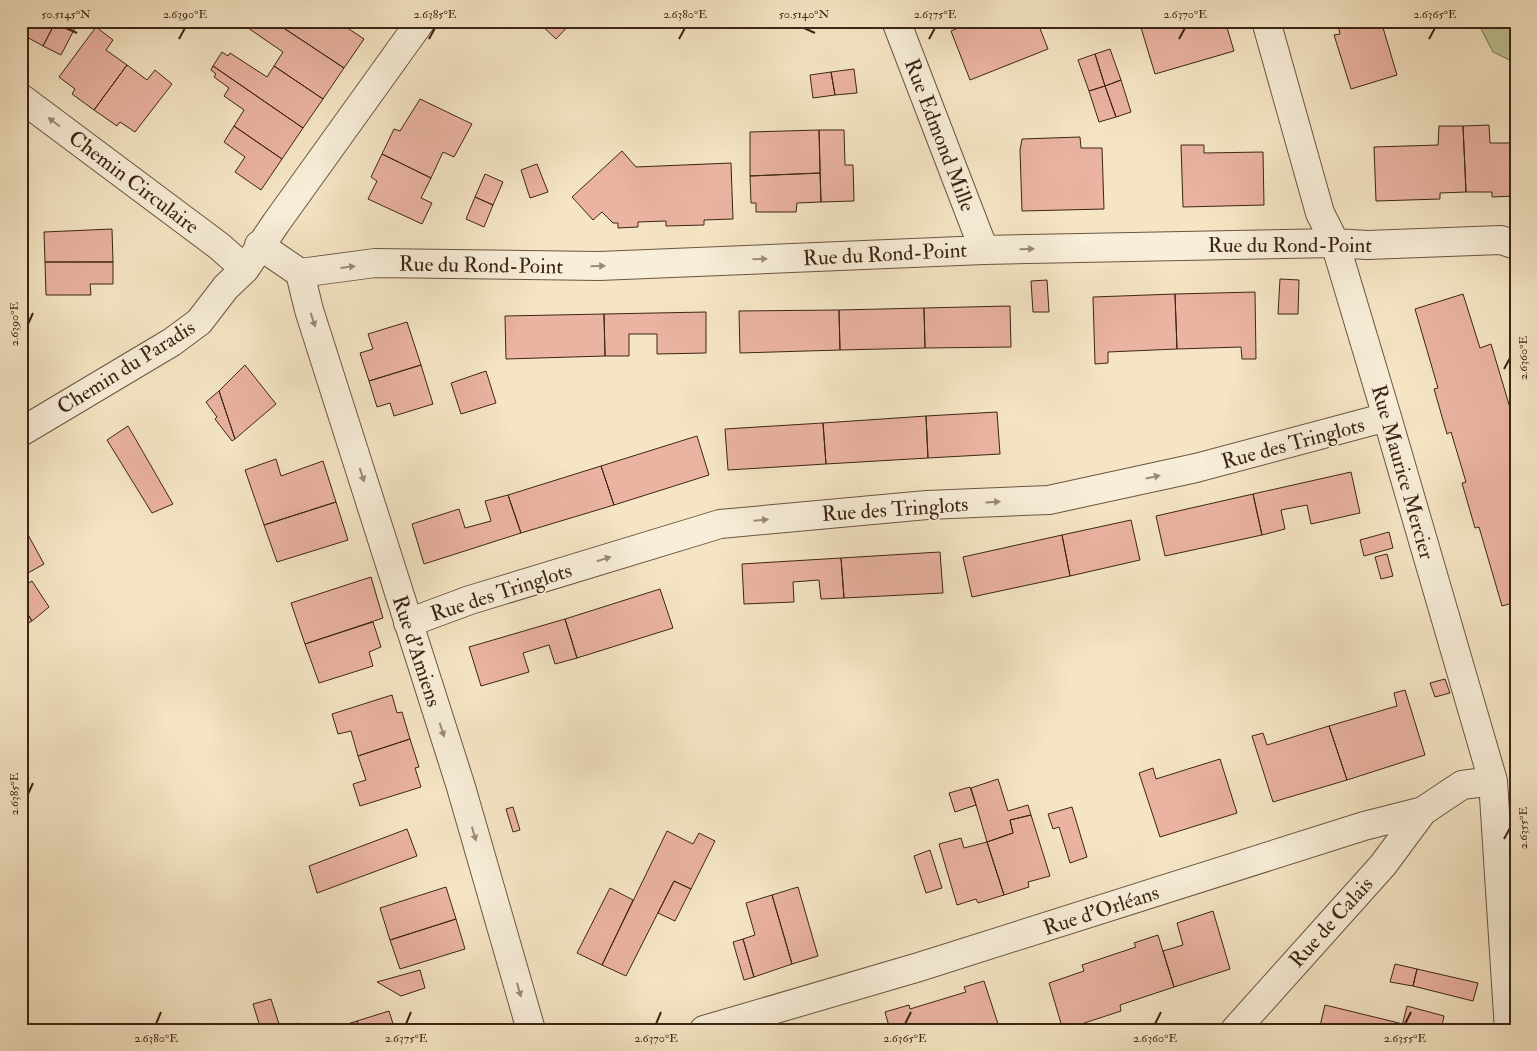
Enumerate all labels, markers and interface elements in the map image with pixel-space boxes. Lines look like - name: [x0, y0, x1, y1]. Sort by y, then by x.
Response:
- text: 50.5145°N: [41, 7, 91, 22]
- text: 2.6390°E: [163, 7, 207, 22]
- text: 2.6385°E: [414, 7, 457, 22]
- text: 2.6380°E: [663, 7, 707, 22]
- text: 50.5140°N: [779, 7, 830, 22]
- text: 2.6375°E: [914, 7, 957, 22]
- text: 2.6370°E: [1163, 7, 1207, 22]
- text: 2.6365°E: [1413, 7, 1457, 22]
- street label: Rue Edmond Mille: [898, 55, 981, 216]
- one-way arrow: [47, 117, 61, 127]
- street label: Chemin Circulaire: [63, 125, 204, 240]
- street label: Rue du Rond-Point: [1208, 232, 1372, 259]
- street label: Rue du Rond-Point: [802, 237, 968, 272]
- one-way arrow: [1020, 245, 1036, 253]
- street label: Rue du Rond-Point: [399, 251, 564, 280]
- one-way arrow: [752, 255, 768, 263]
- one-way arrow: [590, 262, 606, 270]
- one-way arrow: [340, 263, 356, 271]
- text: 2.6390°E: [7, 302, 22, 346]
- one-way arrow: [309, 313, 317, 328]
- street label: Chemin du Paradis: [52, 314, 200, 421]
- text: 2.6360°E: [1516, 336, 1531, 380]
- street label: Rue Maurice Mercier: [1365, 382, 1440, 563]
- street label: Rue des Tringlots: [1219, 411, 1368, 476]
- one-way arrow: [358, 468, 366, 483]
- one-way arrow: [1146, 473, 1161, 481]
- street label: Rue des Tringlots: [821, 491, 969, 528]
- one-way arrow: [985, 498, 1001, 506]
- one-way arrow: [754, 516, 770, 524]
- one-way arrow: [597, 555, 612, 562]
- street label: Rue des Tringlots: [427, 557, 575, 628]
- street label: Rue d'Amiens: [386, 592, 447, 710]
- one-way arrow: [439, 723, 447, 738]
- text: 2.6385°E: [7, 772, 22, 815]
- text: 2.6355°E: [1516, 806, 1531, 849]
- one-way arrow: [471, 827, 479, 842]
- street label: Rue de Calais: [1283, 871, 1379, 973]
- street label: Rue d'Orléans: [1040, 879, 1162, 942]
- one-way arrow: [516, 983, 524, 998]
- text: 2.6380°E: [134, 1031, 178, 1046]
- text: 2.6375°E: [385, 1031, 428, 1046]
- text: 2.6370°E: [634, 1031, 678, 1046]
- text: 2.6365°E: [883, 1031, 927, 1046]
- text: 2.6360°E: [1133, 1031, 1177, 1046]
- text: 2.6355°E: [1384, 1031, 1427, 1046]

